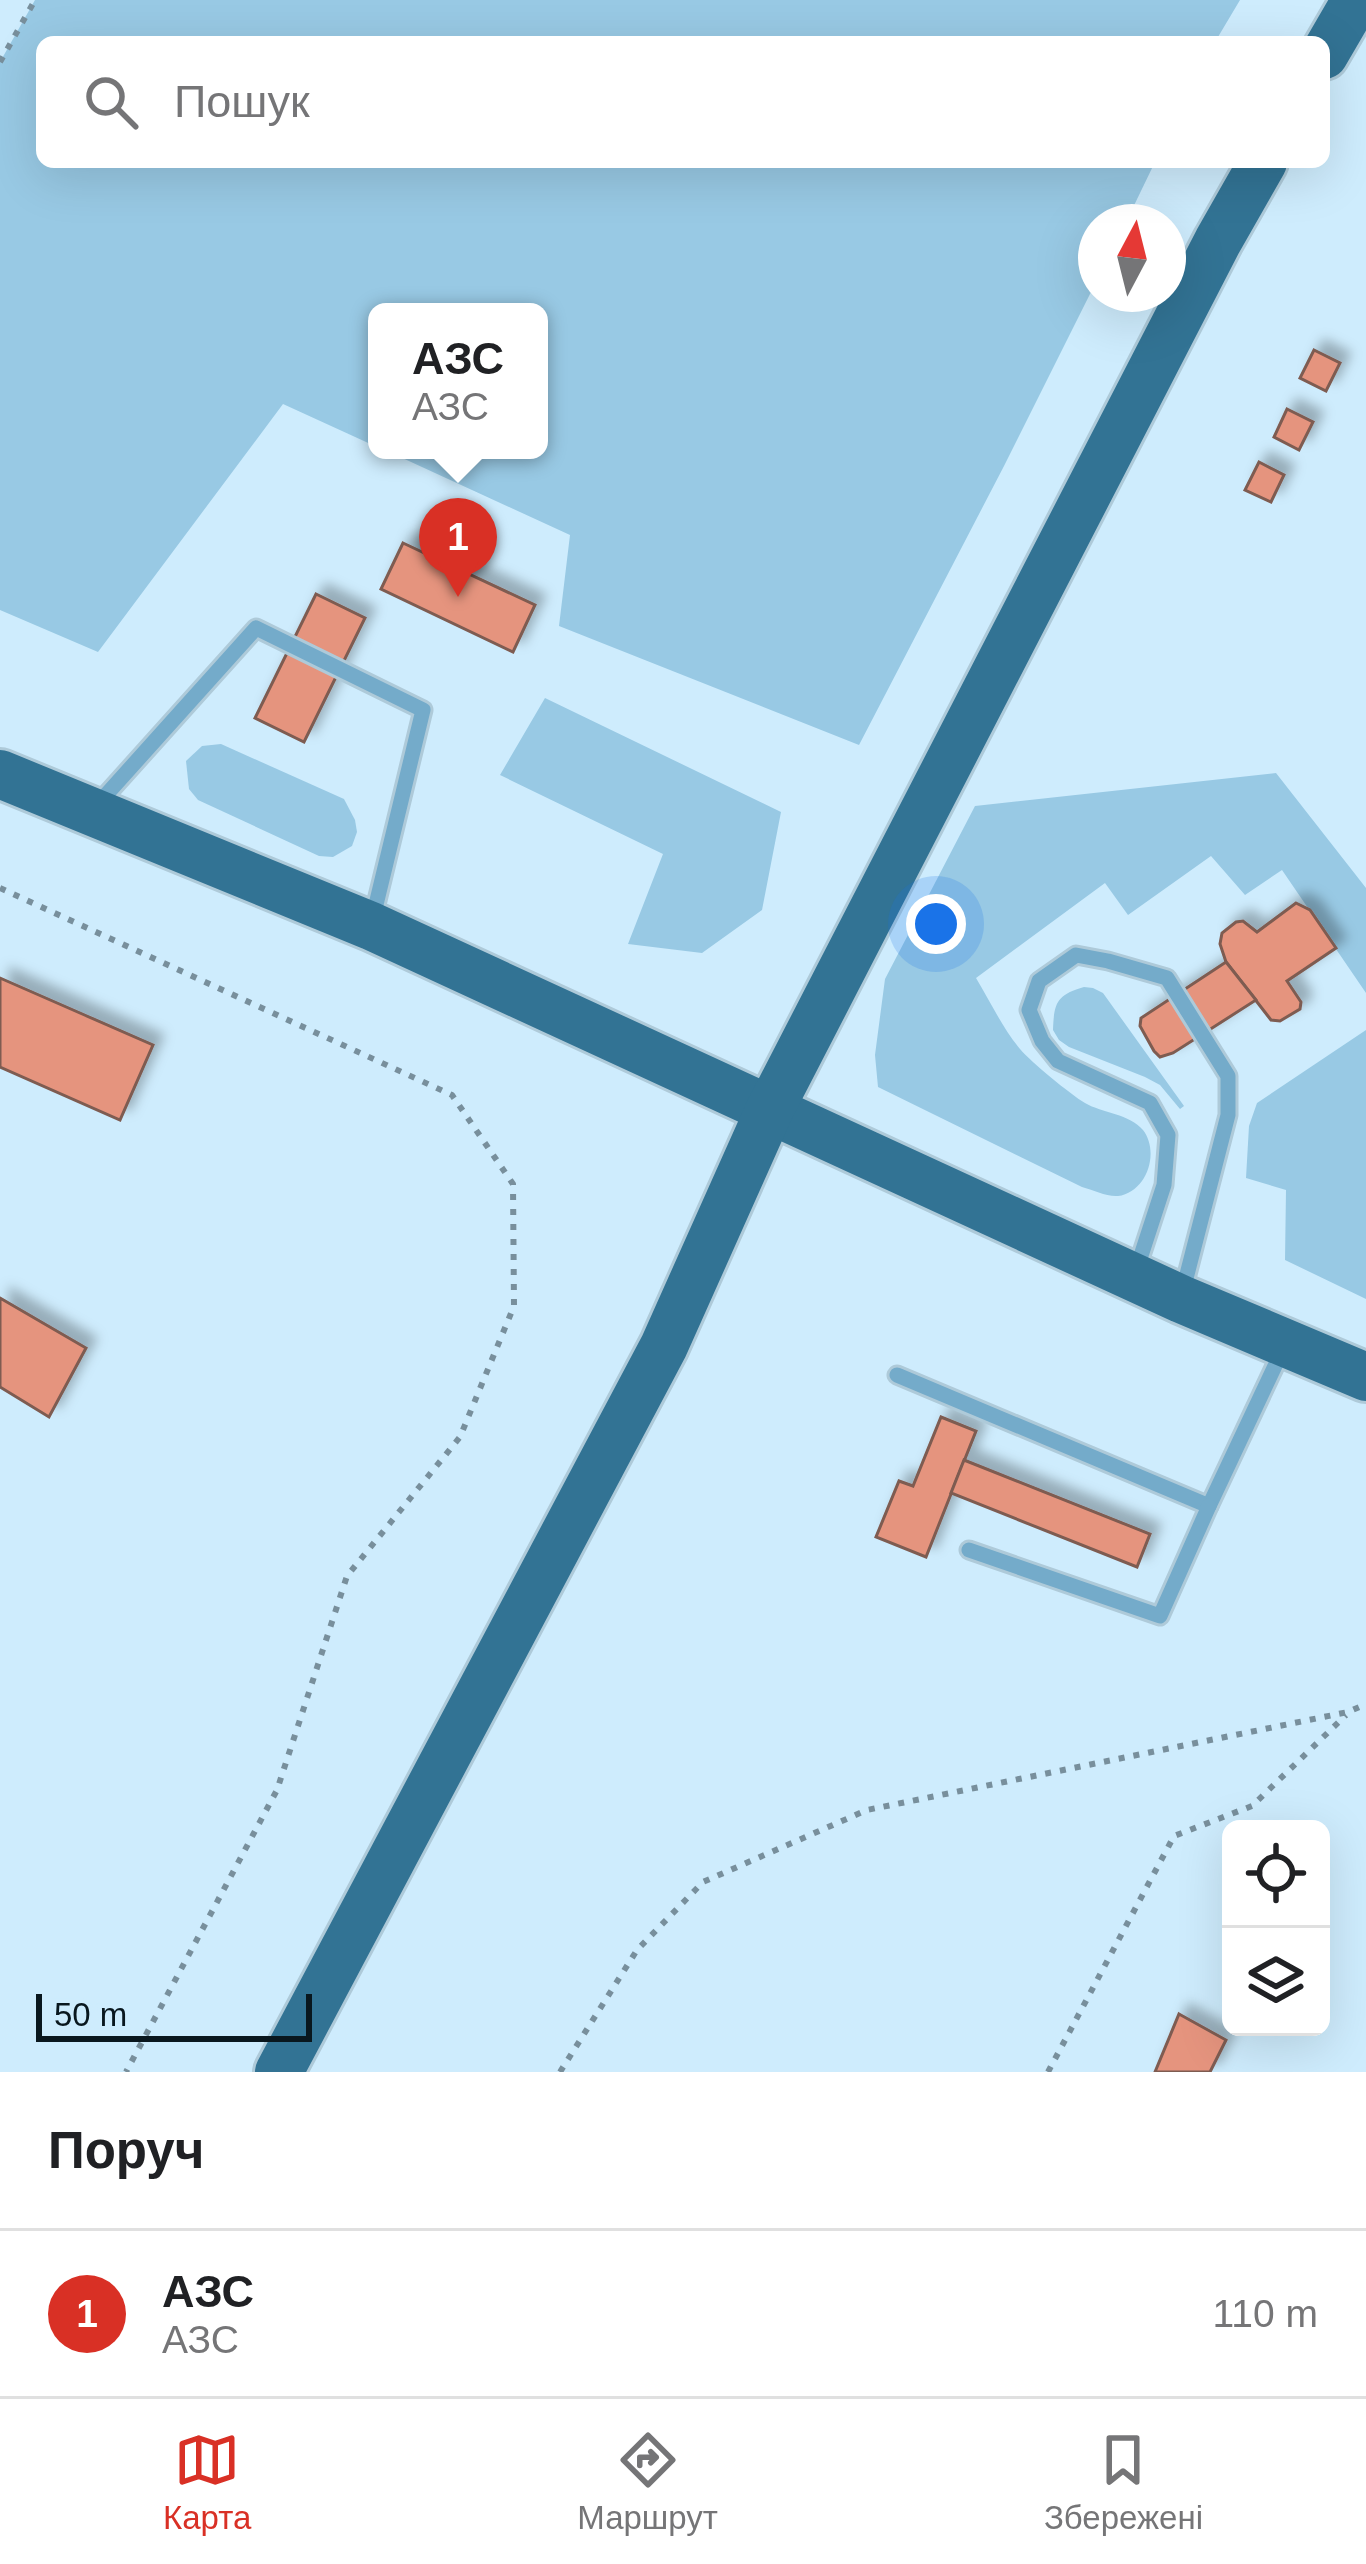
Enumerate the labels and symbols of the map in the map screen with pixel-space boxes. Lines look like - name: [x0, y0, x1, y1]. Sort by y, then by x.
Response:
- north arrow: [1078, 204, 1186, 312]
- pin: 1: [419, 498, 497, 597]
- your location: [906, 894, 966, 954]
- scale bar: [36, 1988, 312, 2041]

